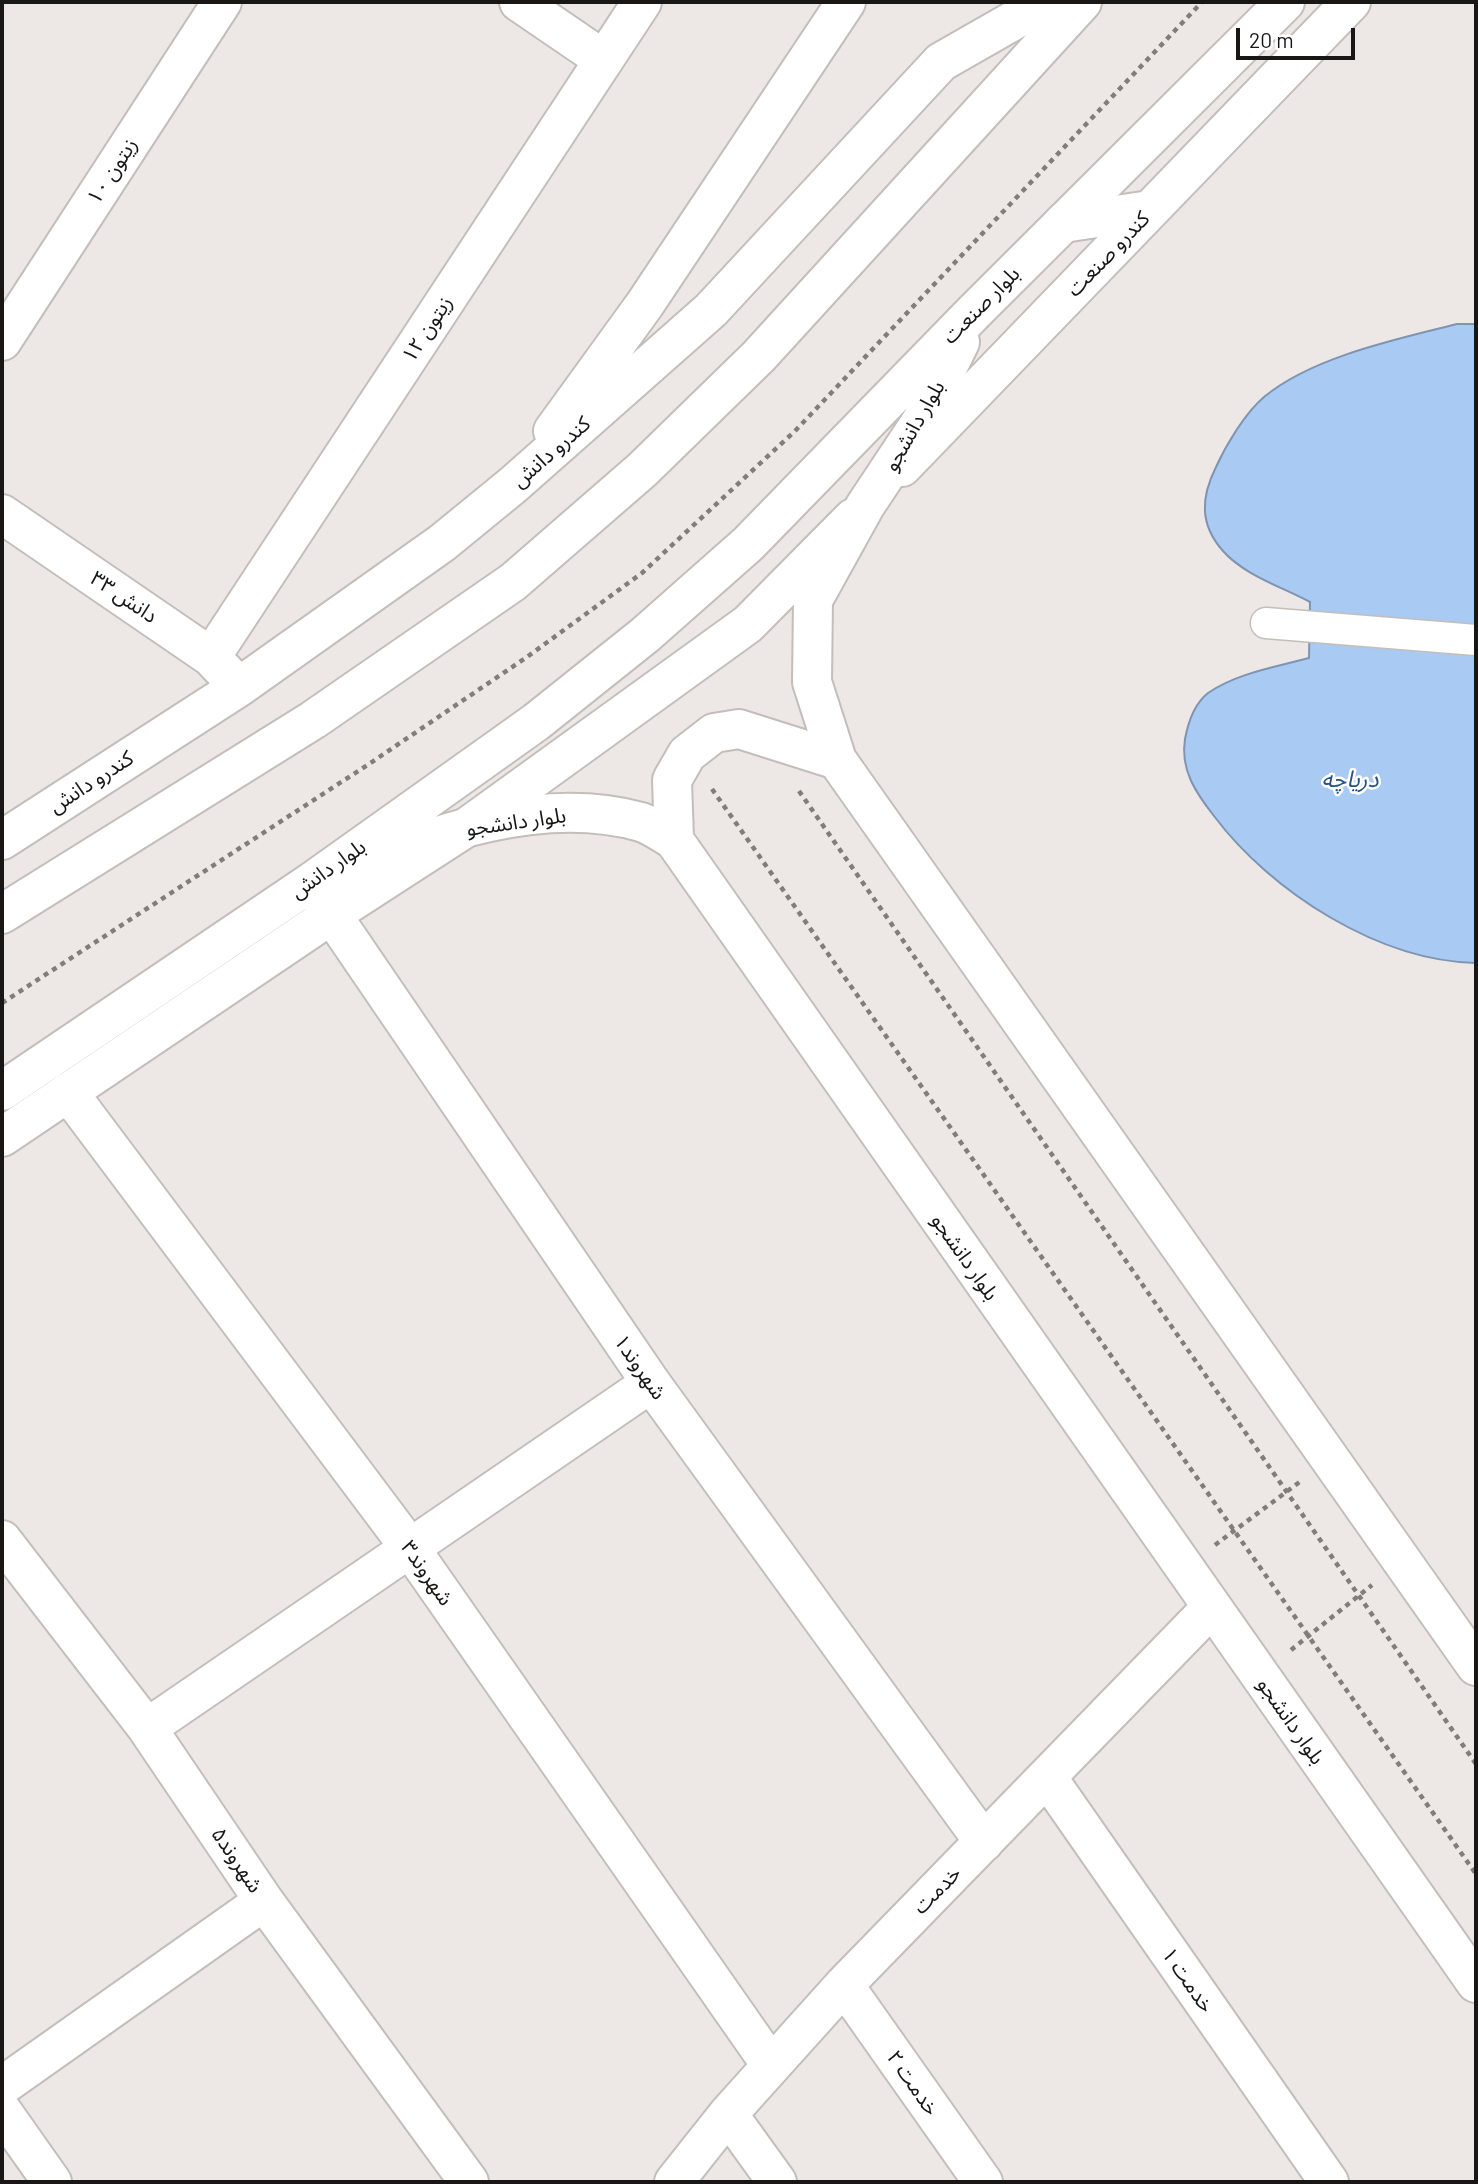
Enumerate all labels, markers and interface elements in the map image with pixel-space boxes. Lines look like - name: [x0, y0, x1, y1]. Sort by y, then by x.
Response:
- scale bar: [1240, 14, 1359, 58]
- text: 20 m: [1249, 27, 1294, 52]
- street label: زیتون ۱۰: [81, 133, 143, 209]
- street label: کندرو صنعت: [1061, 206, 1155, 302]
- street label: بلوار صنعت: [937, 261, 1025, 349]
- street label: زیتون ۱۲: [396, 291, 458, 367]
- street label: بلوار دانشجو: [878, 376, 950, 476]
- street label: کندرو دانش: [507, 411, 595, 493]
- street label: دانش ۳۳: [86, 565, 162, 629]
- street label: کندرو دانش: [44, 745, 138, 819]
- water label: دریاچه: [1321, 765, 1379, 793]
- street label: بلوار دانشجو: [464, 803, 568, 841]
- street label: بلوار دانش: [286, 834, 370, 904]
- street label: بلوار دانشجو: [926, 1209, 1004, 1305]
- street label: شهروند۱: [609, 1330, 671, 1404]
- street label: شهروند۳: [396, 1536, 458, 1610]
- street label: بلوار دانشجو: [1252, 1673, 1330, 1769]
- street label: شهروند۵: [206, 1822, 268, 1898]
- street label: خدمت: [908, 1861, 966, 1919]
- street label: خدمت ۱: [1157, 1943, 1219, 2017]
- street label: خدمت ۲: [882, 2046, 944, 2120]

